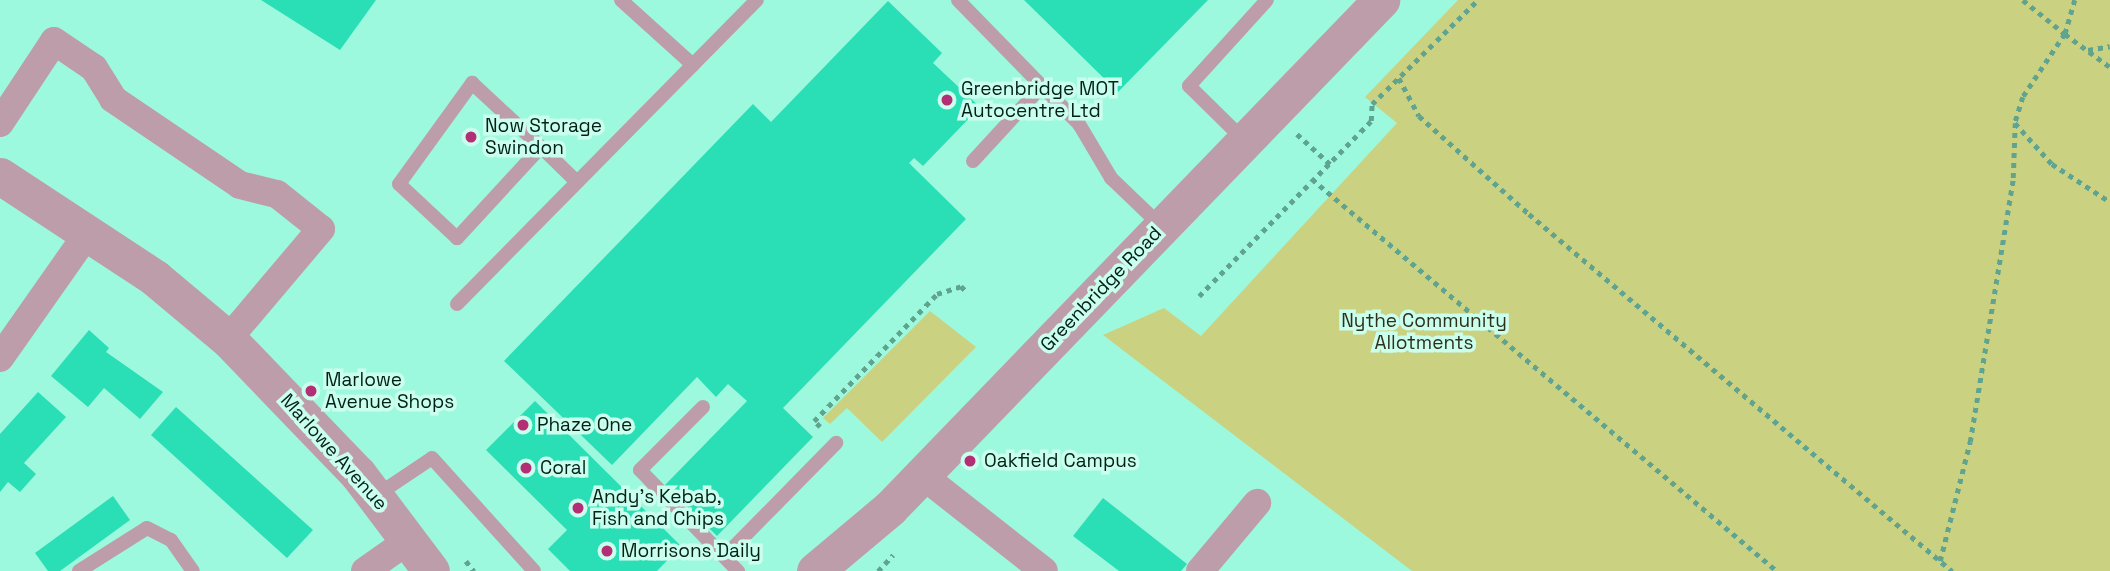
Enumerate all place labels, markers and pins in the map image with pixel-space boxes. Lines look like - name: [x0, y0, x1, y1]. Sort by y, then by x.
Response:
- place label: Greenbridge MOT Autocentre Ltd: [961, 78, 1119, 122]
- marker: Greenbridge MOT Autocentre Ltd: [939, 92, 955, 108]
- place label: Now Storage Swindon: [485, 115, 602, 159]
- marker: Now Storage Swindon: [463, 129, 479, 145]
- place label: Marlowe Avenue Shops: [325, 369, 454, 413]
- marker: Marlowe Avenue Shops: [303, 383, 319, 399]
- place label: Phaze One: [537, 414, 632, 436]
- marker: Phaze One: [515, 417, 531, 433]
- place label: Oakfield Campus: [984, 450, 1137, 472]
- marker: Oakfield Campus: [962, 453, 978, 469]
- place label: Coral: [540, 457, 586, 479]
- marker: Coral: [518, 460, 534, 476]
- place label: Andy's Kebab, Fish and Chips: [592, 486, 724, 530]
- marker: Andy's Kebab, Fish and Chips: [570, 500, 586, 516]
- place label: Morrisons Daily: [621, 540, 761, 562]
- marker: Morrisons Daily: [599, 543, 615, 559]

